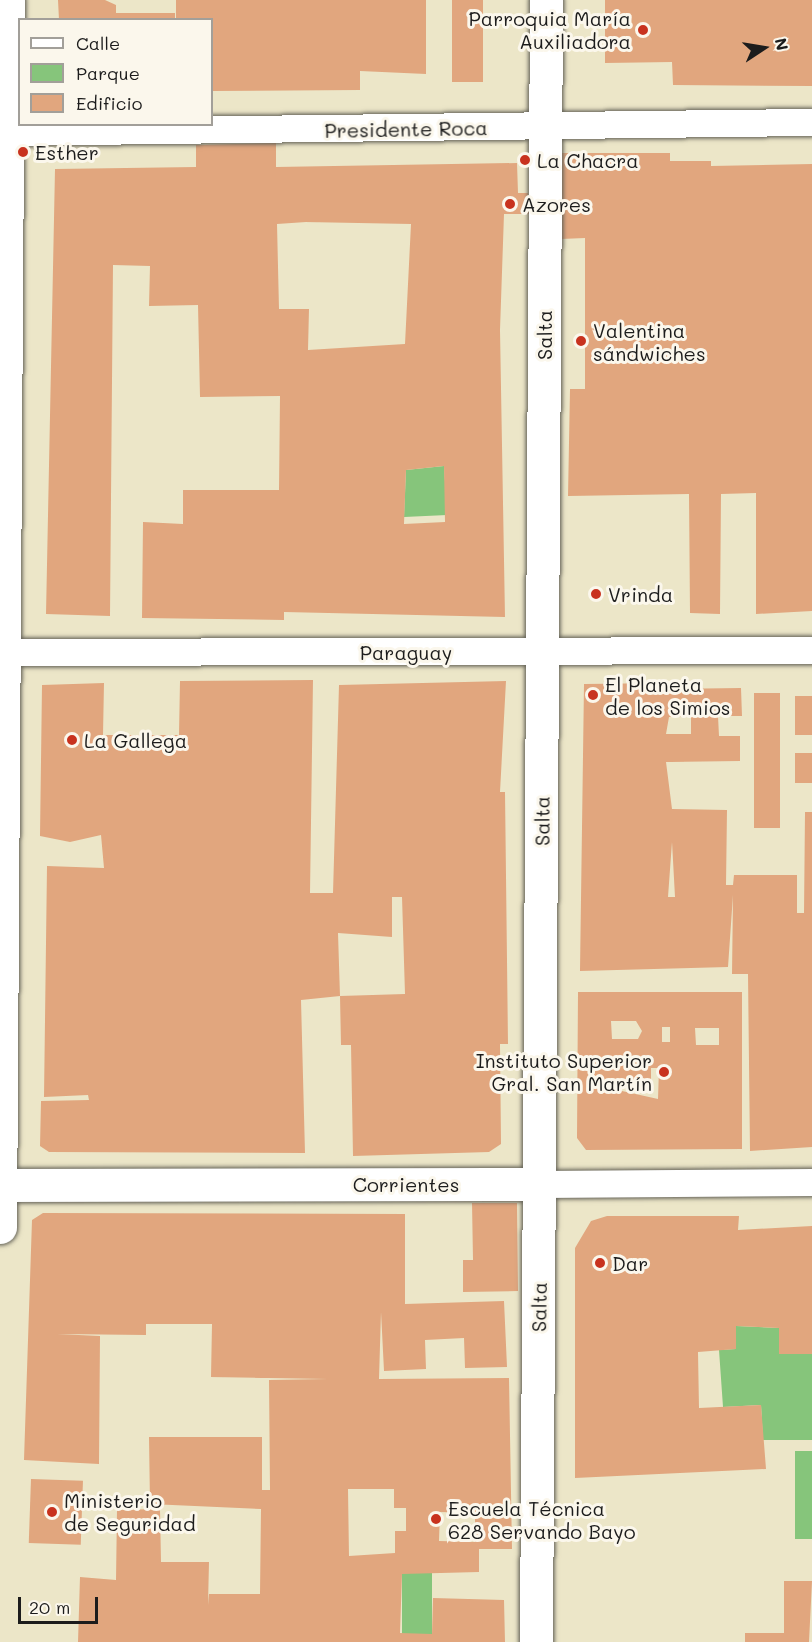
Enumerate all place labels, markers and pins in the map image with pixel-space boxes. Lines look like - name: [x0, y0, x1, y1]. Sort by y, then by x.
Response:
- place label: Parroquia María Auxiliadora: [468, 6, 631, 53]
- marker: Parroquia María Auxiliadora: [636, 23, 650, 37]
- place label: Esther: [35, 140, 99, 164]
- marker: Esther: [16, 145, 30, 159]
- place label: La Chacra: [537, 148, 639, 172]
- marker: La Chacra: [518, 153, 532, 167]
- place label: Azores: [522, 192, 591, 216]
- marker: Azores: [503, 197, 517, 211]
- place label: Valentina sándwiches: [593, 318, 706, 365]
- marker: Valentina sándwiches: [574, 334, 588, 348]
- place label: Vrinda: [608, 582, 673, 606]
- marker: Vrinda: [589, 587, 603, 601]
- place label: El Planeta de los Simios: [605, 672, 730, 719]
- marker: El Planeta de los Simios: [586, 688, 600, 702]
- place label: La Gallega: [84, 728, 187, 752]
- marker: La Gallega: [65, 733, 79, 747]
- place label: Instituto Superior Gral. San Martín: [476, 1048, 652, 1095]
- marker: Instituto Superior Gral. San Martín: [657, 1065, 671, 1079]
- place label: Dar: [612, 1251, 648, 1275]
- marker: Dar: [593, 1256, 607, 1270]
- place label: Ministerio de Seguridad: [64, 1488, 196, 1535]
- place label: Escuela Técnica 628 Servando Bayo: [448, 1496, 636, 1543]
- marker: Ministerio de Seguridad: [45, 1505, 59, 1519]
- marker: Escuela Técnica 628 Servando Bayo: [429, 1512, 443, 1526]

